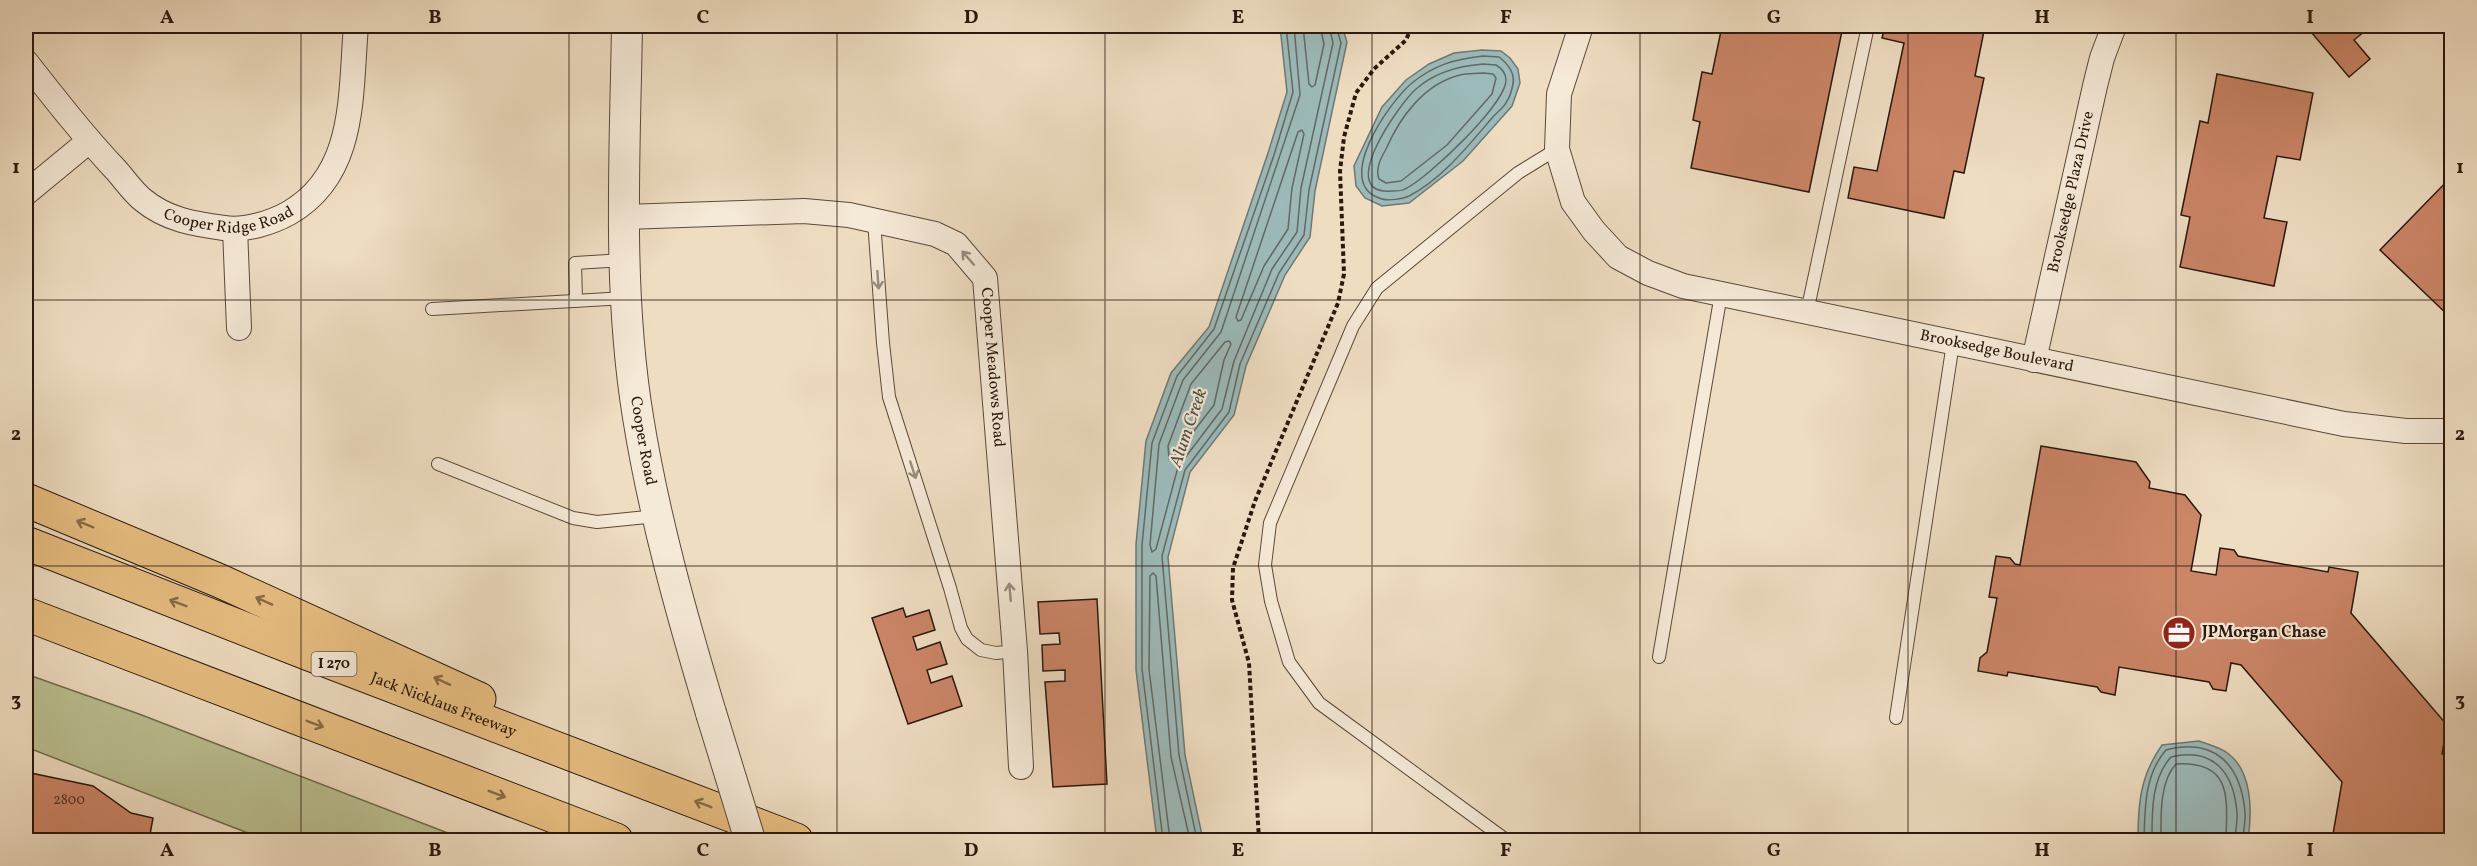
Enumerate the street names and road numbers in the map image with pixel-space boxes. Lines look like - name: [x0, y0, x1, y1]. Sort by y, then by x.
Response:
- street label: Brooksedge Plaza Drive: [2043, 109, 2100, 275]
- street label: Cooper Ridge Road: [160, 201, 298, 240]
- street label: Cooper Meadows Road: [975, 287, 1010, 448]
- street label: Brooksedge Boulevard: [1918, 325, 2076, 378]
- street label: Cooper Road: [624, 395, 661, 487]
- road number: I 270: [312, 652, 356, 676]
- street label: Jack Nicklaus Freeway: [367, 667, 520, 743]

